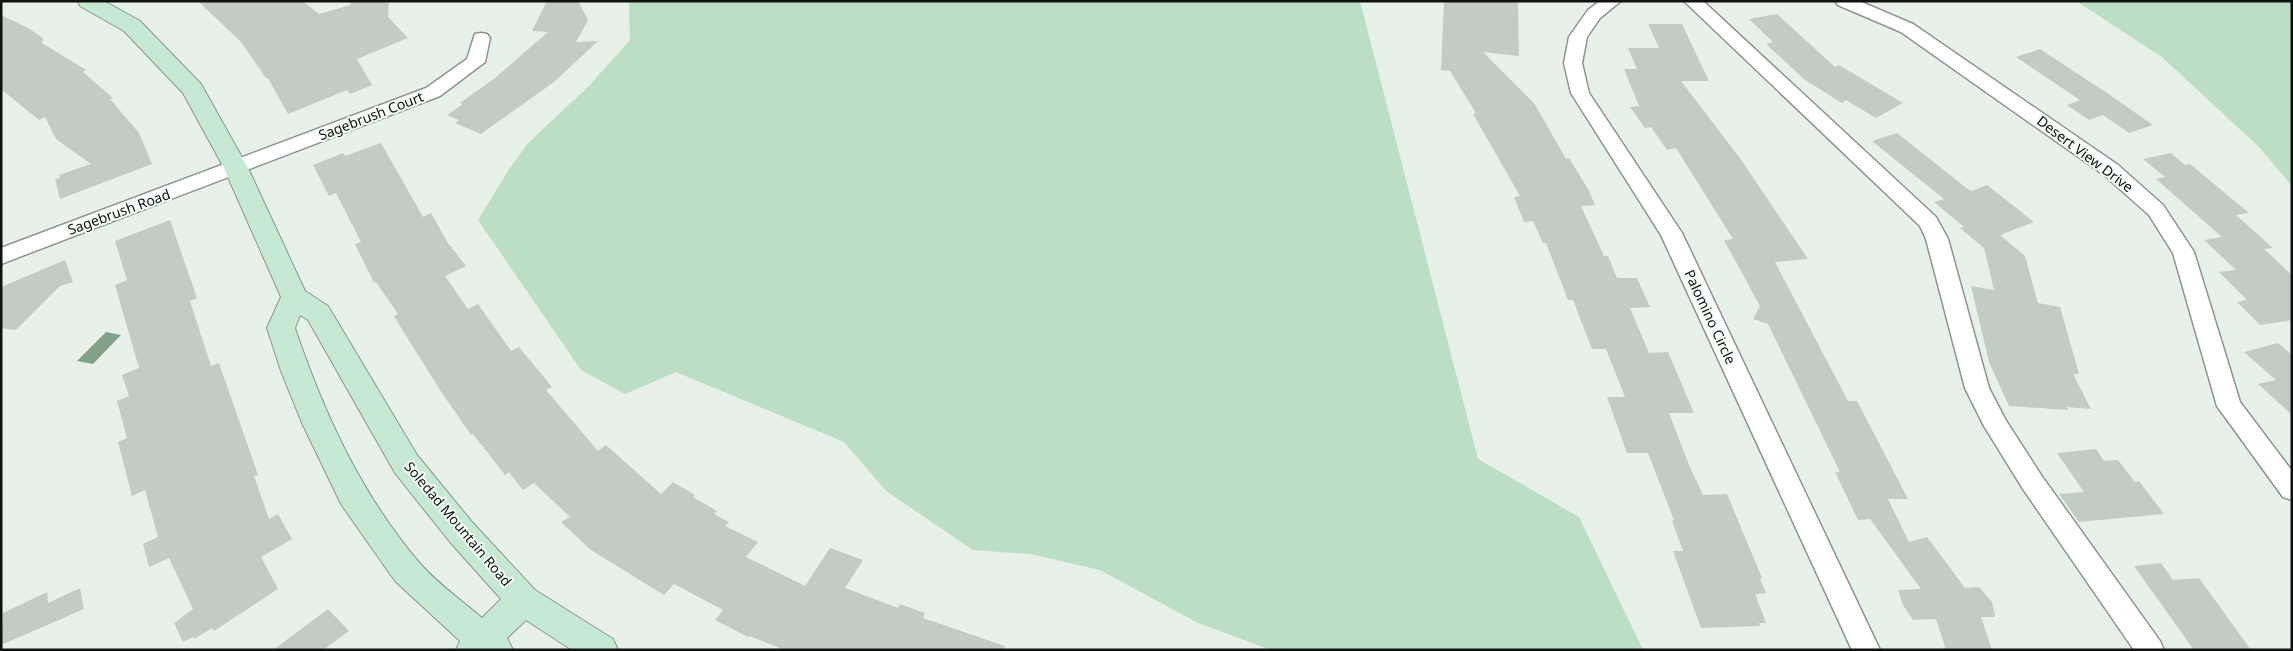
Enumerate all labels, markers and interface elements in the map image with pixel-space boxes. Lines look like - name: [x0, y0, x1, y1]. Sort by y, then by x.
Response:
- street label: Sagebrush Court: [316, 87, 426, 144]
- street label: Desert View Drive: [2033, 111, 2137, 196]
- street label: Sagebrush Road: [65, 184, 173, 239]
- street label: Palomino Circle: [1680, 267, 1741, 367]
- street label: Soledad Mountain Road: [401, 457, 516, 590]

